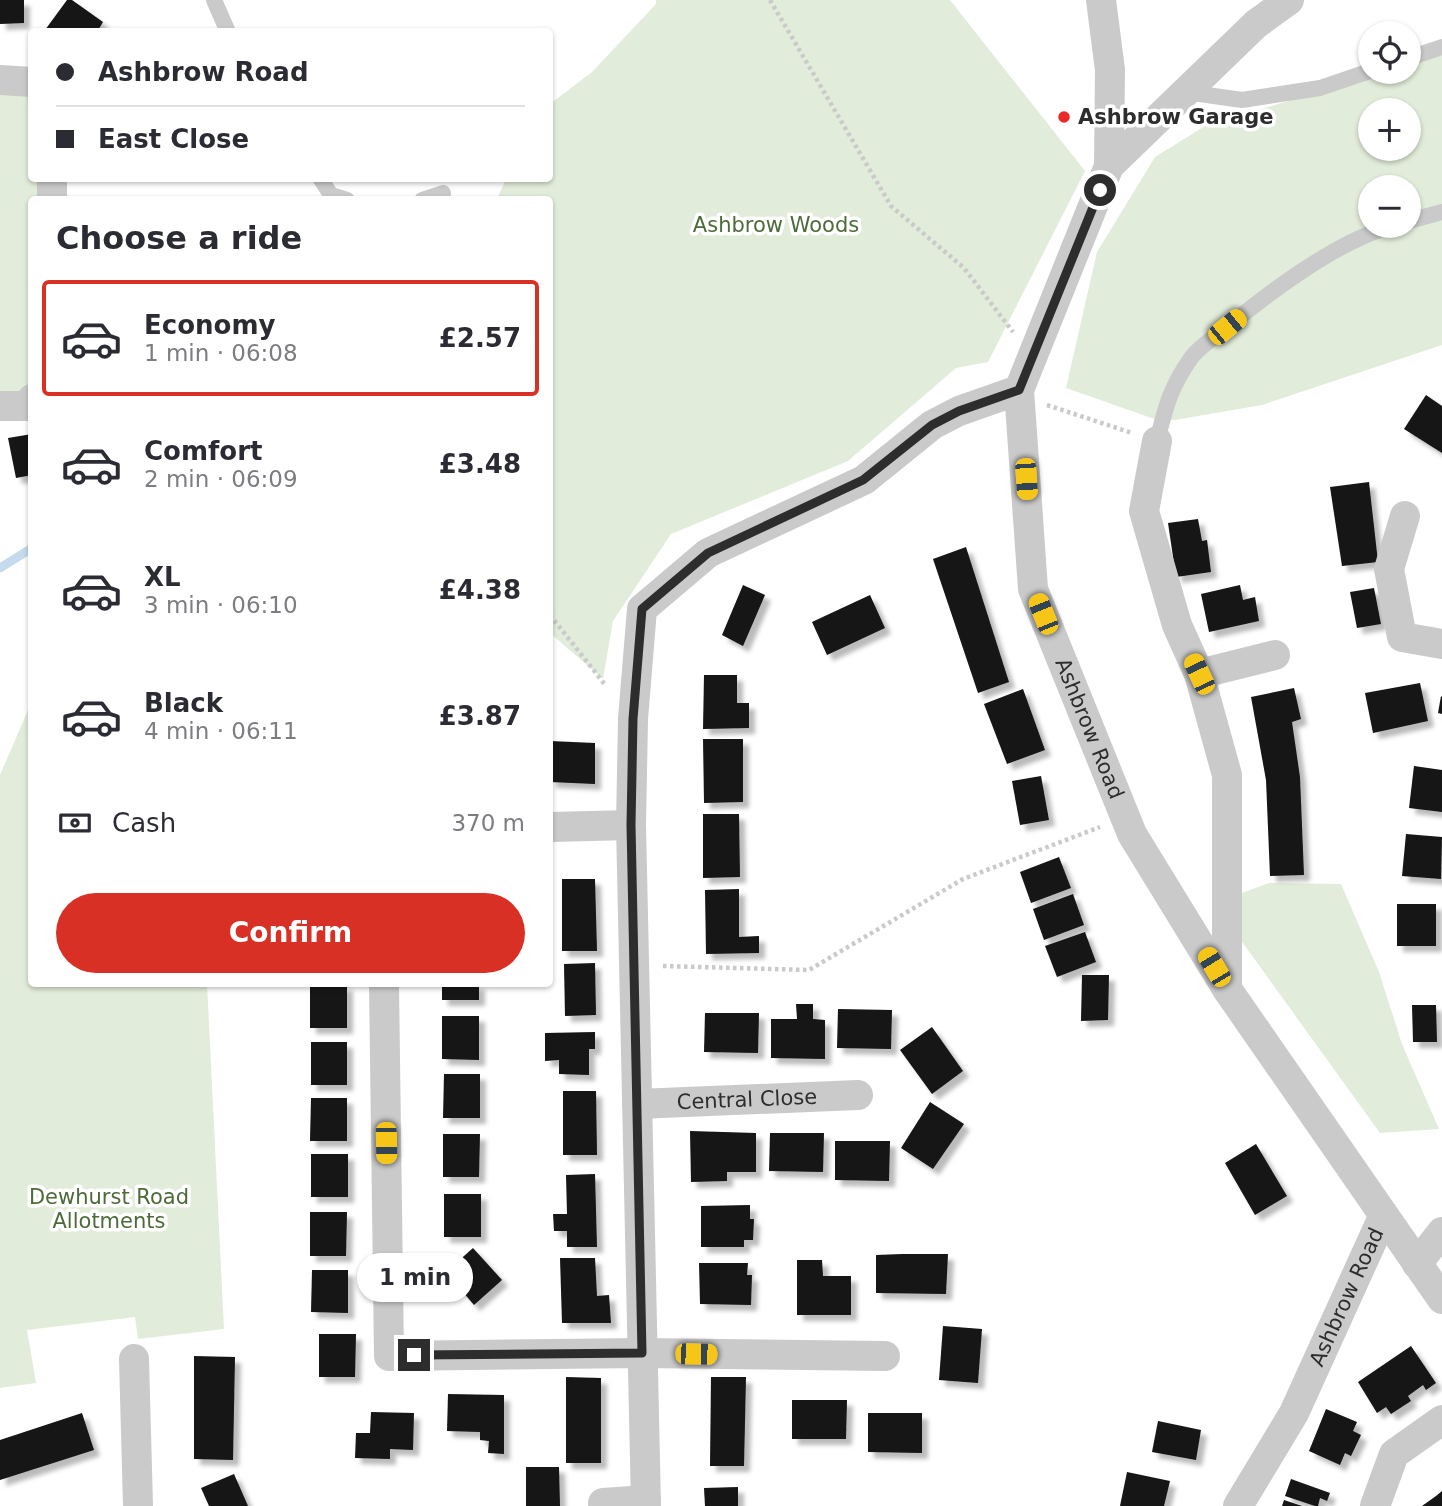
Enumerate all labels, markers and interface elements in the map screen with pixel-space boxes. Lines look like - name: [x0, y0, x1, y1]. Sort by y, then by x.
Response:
- map controls: [1358, 21, 1421, 238]
- button: locate: [1358, 21, 1421, 84]
- text: Ashbrow Road: [98, 57, 309, 87]
- button: +: [1358, 98, 1421, 161]
- place label: Ashbrow Garage: [1078, 105, 1273, 129]
- marker: Ashbrow Garage: [1056, 109, 1072, 125]
- text: East Close: [98, 124, 249, 154]
- route start: [1084, 174, 1116, 206]
- button: −: [1358, 175, 1421, 238]
- park label: Ashbrow Woods: [693, 213, 859, 237]
- text: Choose a ride: [56, 219, 302, 257]
- car: [1205, 306, 1250, 348]
- icon: car: [60, 307, 123, 370]
- text: Economy: [144, 310, 275, 340]
- text: £2.57: [439, 323, 521, 353]
- text: 1 min · 06:08: [144, 340, 298, 366]
- icon: car: [60, 433, 123, 496]
- text: Comfort: [144, 436, 262, 466]
- text: £3.48: [439, 449, 521, 479]
- car: [1015, 457, 1038, 501]
- text: 2 min · 06:09: [144, 466, 298, 492]
- icon: car: [60, 559, 123, 622]
- text: XL: [144, 562, 181, 592]
- text: £4.38: [439, 575, 521, 605]
- car: [1026, 591, 1061, 637]
- text: 3 min · 06:10: [144, 592, 298, 618]
- car: [1181, 651, 1218, 697]
- street label: Ashbrow Road: [1050, 655, 1129, 802]
- icon: car: [60, 685, 123, 748]
- text: Black: [144, 688, 223, 718]
- text: £3.87: [439, 701, 521, 731]
- text: 4 min · 06:11: [144, 718, 298, 744]
- icon: cash: [56, 804, 94, 842]
- text: Cash: [112, 808, 176, 838]
- text: 370 m: [451, 810, 525, 836]
- button: Confirm: [56, 893, 525, 973]
- car: [1195, 944, 1234, 990]
- street label: Central Close: [676, 1085, 818, 1114]
- car: [376, 1122, 397, 1164]
- park label: Dewhurst Road Allotments: [29, 1185, 189, 1233]
- street label: Ashbrow Road: [1305, 1224, 1389, 1370]
- callout: 1 min: [356, 1254, 472, 1302]
- text: 1 min: [379, 1264, 451, 1290]
- route end: [398, 1339, 430, 1371]
- car: [675, 1343, 718, 1365]

